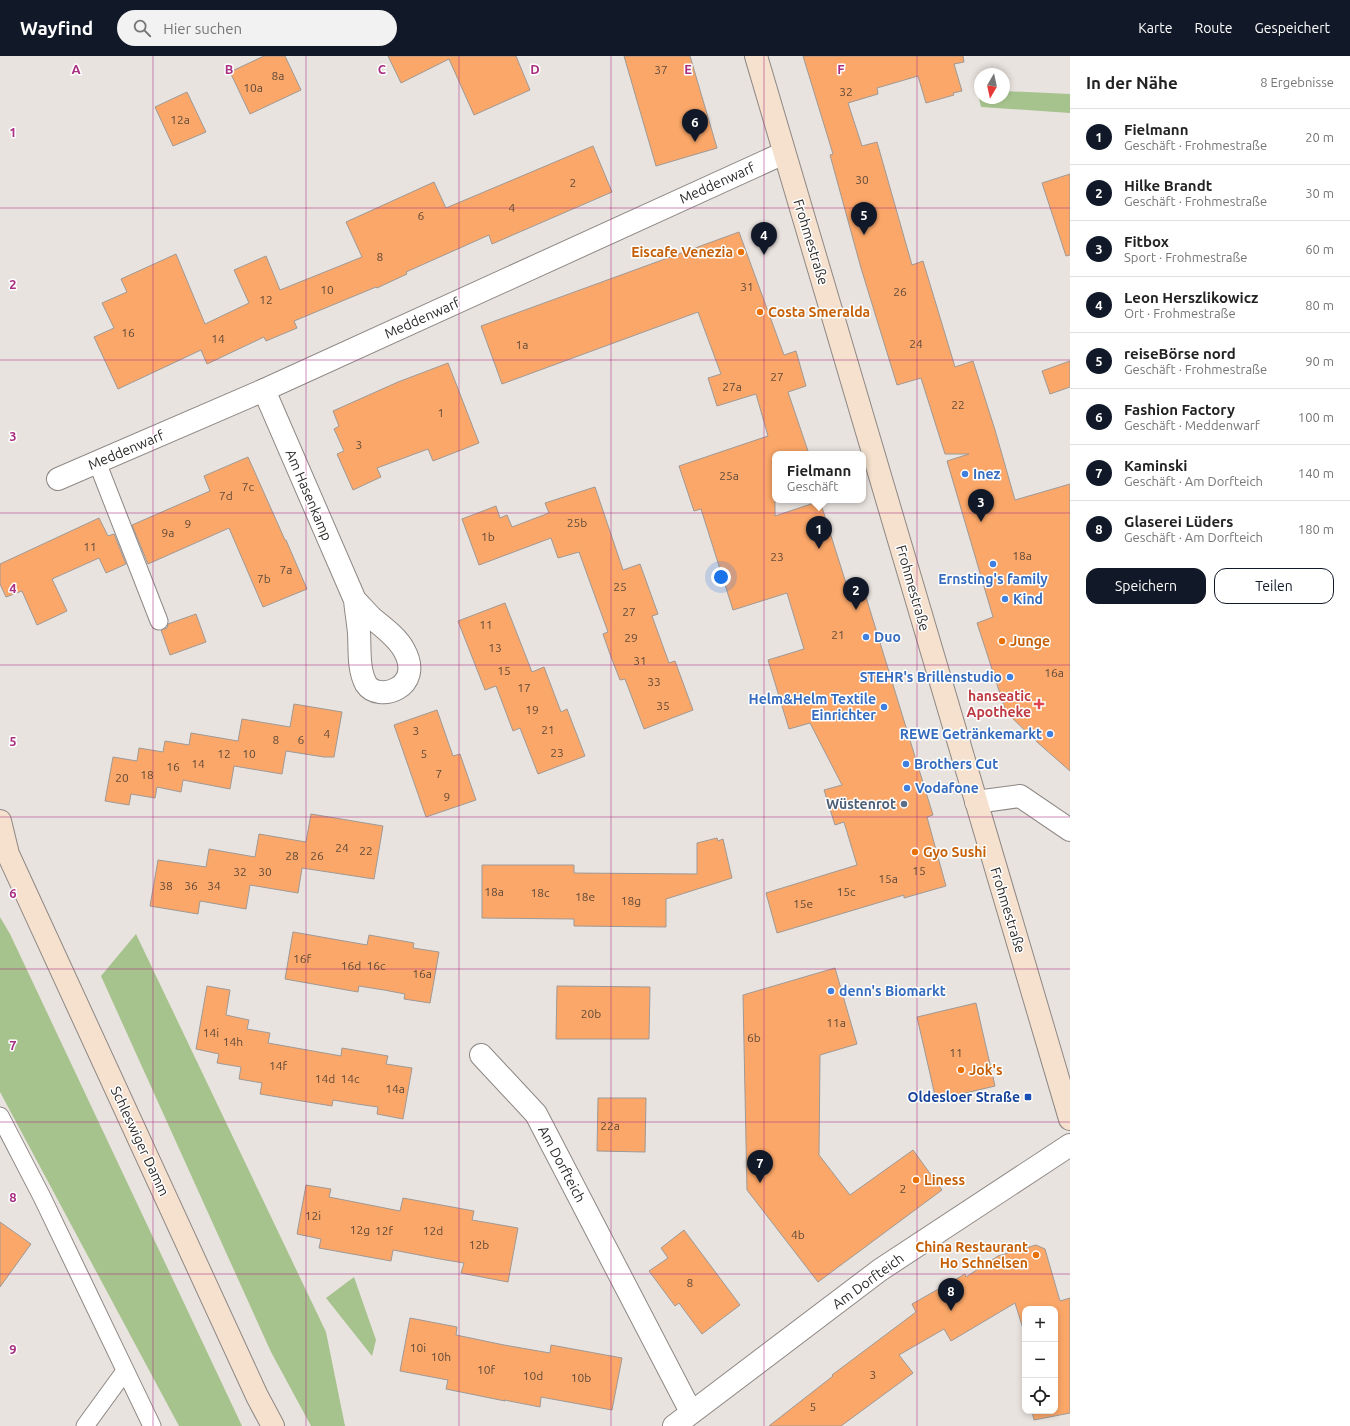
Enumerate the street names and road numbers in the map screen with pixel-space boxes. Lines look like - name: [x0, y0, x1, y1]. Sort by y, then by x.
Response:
- street label: Meddenwarf: [677, 159, 758, 207]
- street label: Frohmestraße: [790, 197, 832, 287]
- street label: Meddenwarf: [382, 294, 463, 342]
- street label: Meddenwarf: [86, 427, 167, 473]
- street label: Am Hasenkamp: [283, 447, 335, 543]
- street label: Frohmestraße: [893, 543, 933, 633]
- street label: Frohmestraße: [987, 865, 1029, 955]
- street label: Schleswiger Damm: [108, 1084, 172, 1198]
- street label: Am Dorfteich: [535, 1123, 589, 1205]
- street label: Am Dorfteich: [829, 1250, 907, 1312]

